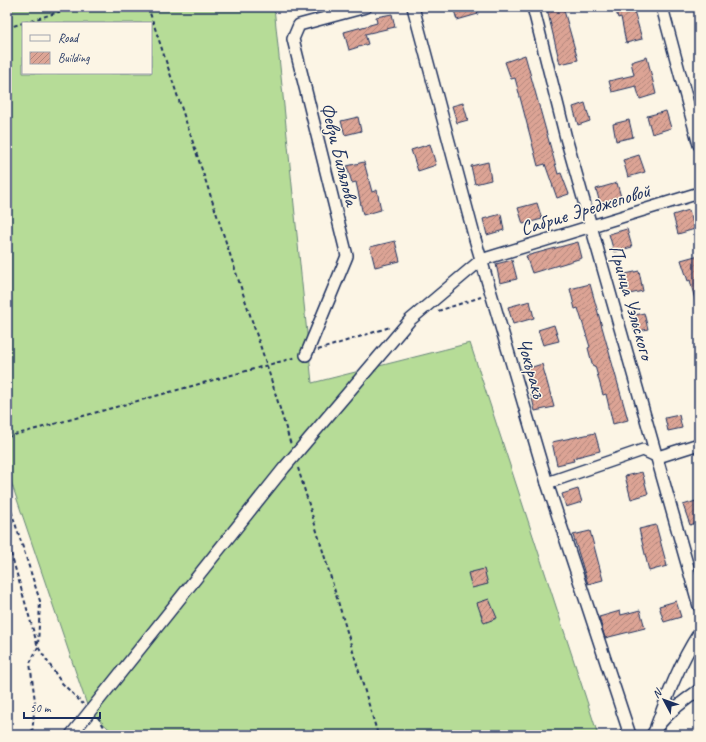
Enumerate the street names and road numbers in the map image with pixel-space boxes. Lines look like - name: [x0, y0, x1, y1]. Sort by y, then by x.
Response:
- street label: Февзи Билялова: [315, 100, 365, 210]
- street label: Сабрие Эреджеповой: [517, 177, 655, 241]
- street label: Принца Уэльского: [603, 242, 660, 364]
- street label: Чокъракъ: [511, 335, 552, 402]

